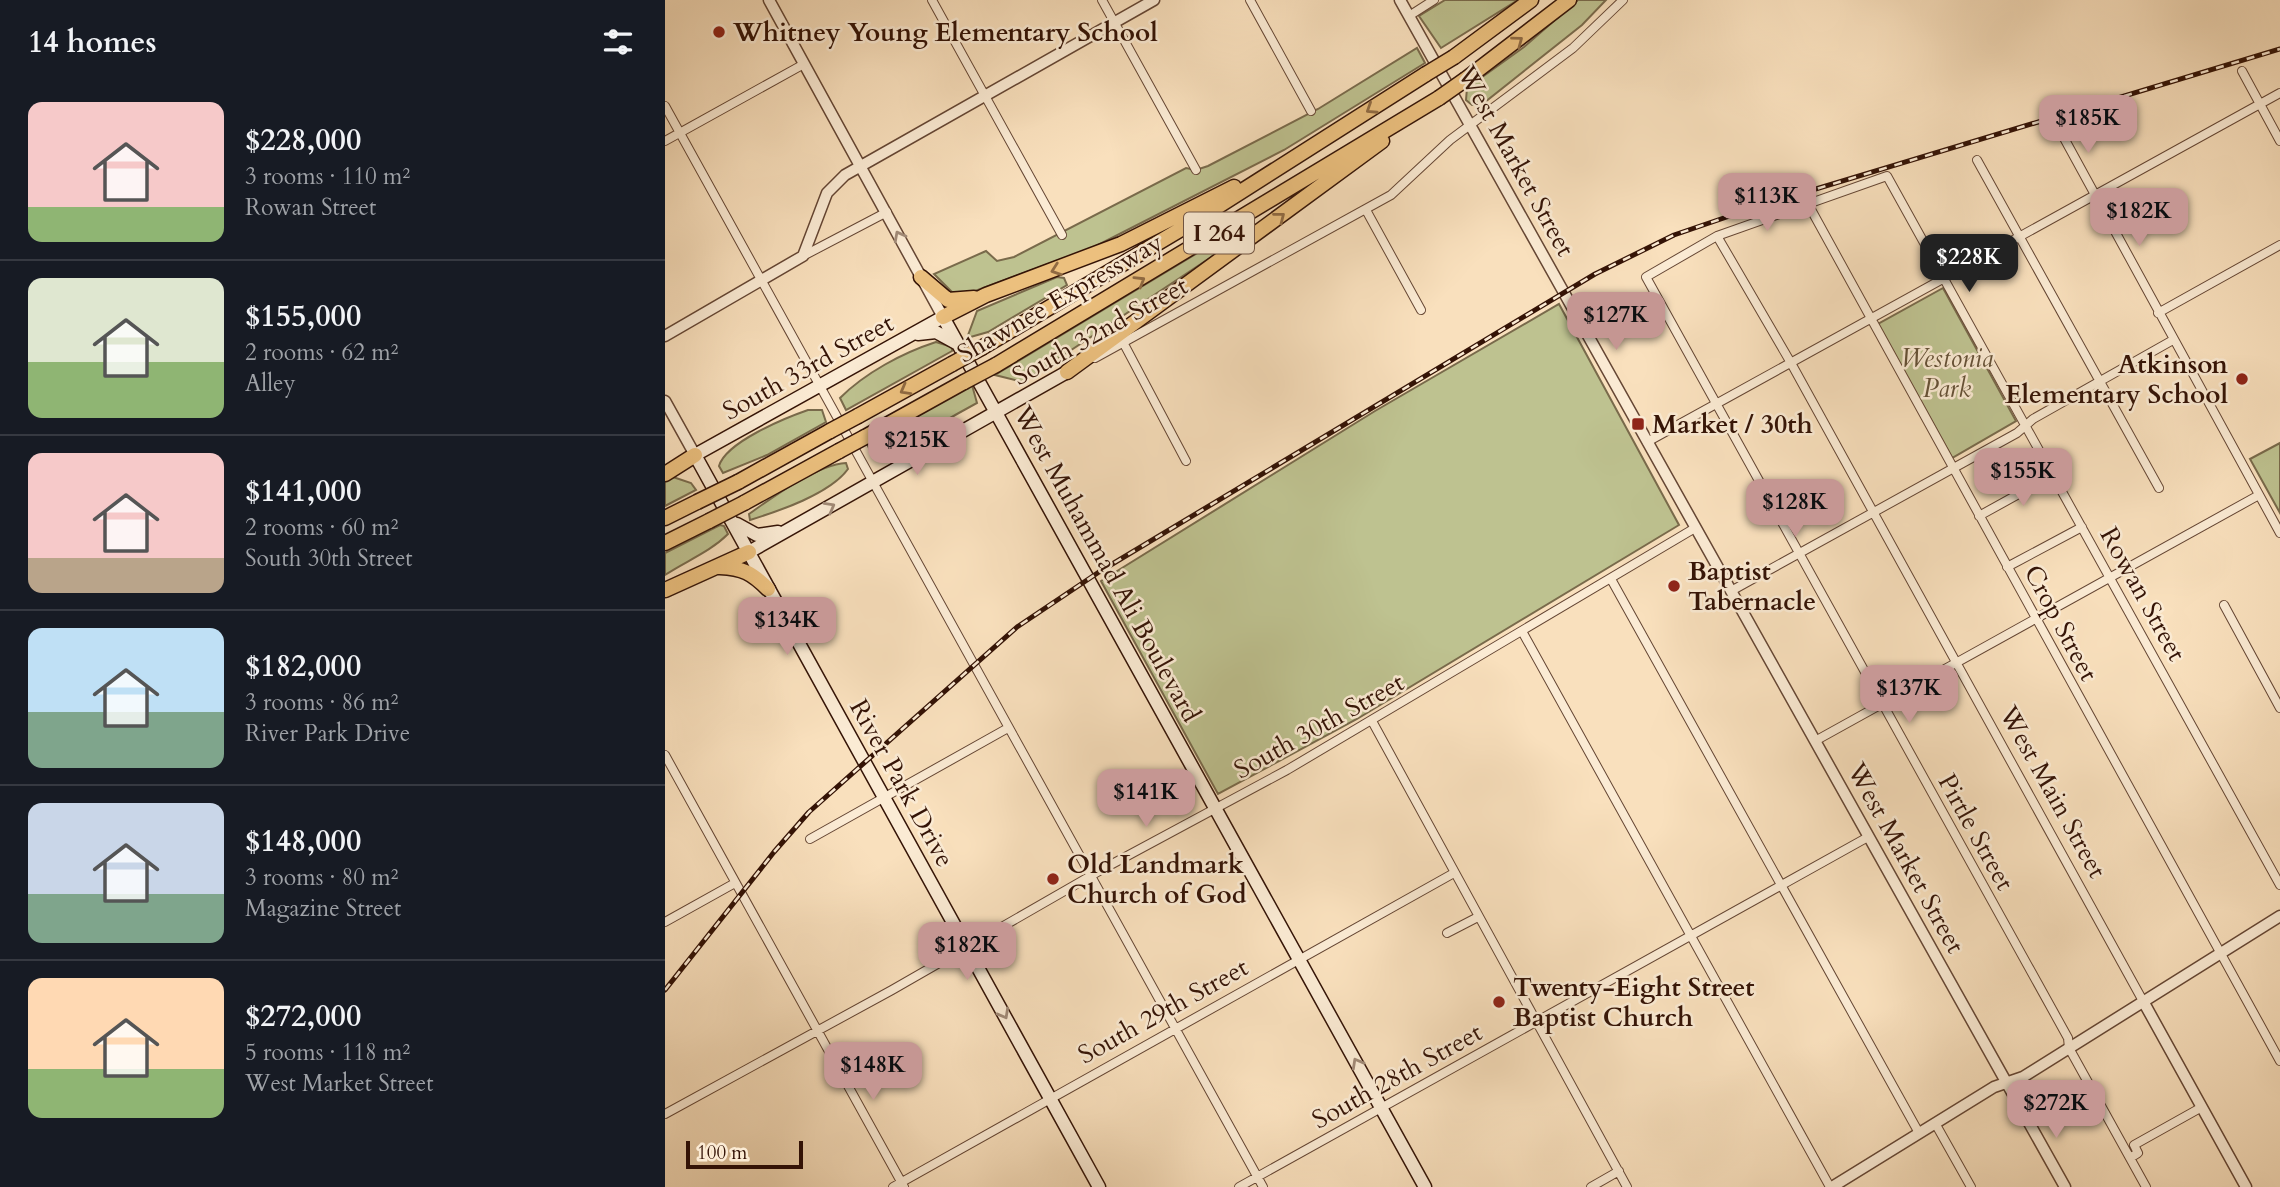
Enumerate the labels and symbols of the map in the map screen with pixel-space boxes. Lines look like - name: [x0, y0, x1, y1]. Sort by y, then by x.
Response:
- place label: Whitney Young Elementary School: [732, 15, 1158, 50]
- marker: Whitney Young Elementary School: [711, 24, 727, 40]
- one-way arrow: [1511, 36, 1523, 49]
- street label: West Market Street: [1449, 58, 1583, 263]
- pin: $185K: [2039, 96, 2137, 155]
- one-way arrow: [1366, 101, 1379, 114]
- pin: $113K: [1718, 174, 1816, 233]
- pin: $182K: [2090, 188, 2188, 248]
- road number: I 264: [1184, 212, 1254, 254]
- one-way arrow: [1273, 212, 1285, 225]
- street label: Shawnee Expressway: [951, 225, 1169, 371]
- one-way arrow: [894, 230, 907, 243]
- pin: $228K: [1920, 234, 2018, 294]
- one-way arrow: [1051, 262, 1063, 276]
- street label: South 32nd Street: [1006, 268, 1194, 394]
- one-way arrow: [1132, 276, 1145, 289]
- pin: $127K: [1567, 292, 1665, 352]
- street label: South 33rd Street: [716, 306, 900, 428]
- park label: Westonia Park: [1901, 341, 1994, 406]
- place label: Atkinson Elementary School: [2005, 347, 2228, 412]
- marker: Atkinson Elementary School: [2234, 371, 2250, 387]
- one-way arrow: [900, 382, 912, 395]
- street label: West Muhammad Ali Boulevard: [1005, 399, 1209, 728]
- place label: Market / 30th: [1652, 407, 1813, 442]
- marker: Market / 30th: [1630, 416, 1646, 432]
- pin: $215K: [868, 418, 966, 477]
- pin: $155K: [1974, 448, 2072, 508]
- pin: $128K: [1746, 480, 1844, 539]
- one-way arrow: [823, 502, 835, 515]
- street label: Rowan Street: [2092, 521, 2194, 667]
- place label: Baptist Tabernacle: [1688, 554, 1816, 619]
- street label: Crop Street: [2016, 559, 2106, 687]
- marker: Baptist Tabernacle: [1666, 578, 1682, 594]
- pin: $134K: [738, 598, 836, 657]
- street label: South 30th Street: [1228, 665, 1410, 787]
- pin: $137K: [1860, 666, 1958, 725]
- street label: River Park Drive: [841, 693, 963, 873]
- street label: West Main Street: [1991, 699, 2115, 884]
- street label: West Market Street: [1839, 755, 1973, 960]
- street label: Pirtle Street: [1930, 767, 2022, 897]
- pin: $141K: [1097, 770, 1195, 829]
- place label: Old Landmark Church of God: [1067, 847, 1247, 912]
- marker: Old Landmark Church of God: [1045, 871, 1061, 887]
- pin: $182K: [918, 922, 1016, 982]
- street label: South 29th Street: [1072, 950, 1254, 1072]
- place label: Twenty-Eight Street Baptist Church: [1513, 970, 1754, 1035]
- marker: Twenty-Eight Street Baptist Church: [1491, 994, 1507, 1010]
- one-way arrow: [996, 1007, 1009, 1019]
- street label: South 28th Street: [1306, 1015, 1488, 1137]
- pin: $148K: [824, 1042, 922, 1102]
- one-way arrow: [1352, 1058, 1365, 1070]
- pin: $272K: [2007, 1080, 2105, 1140]
- scale bar: [686, 1138, 803, 1170]

